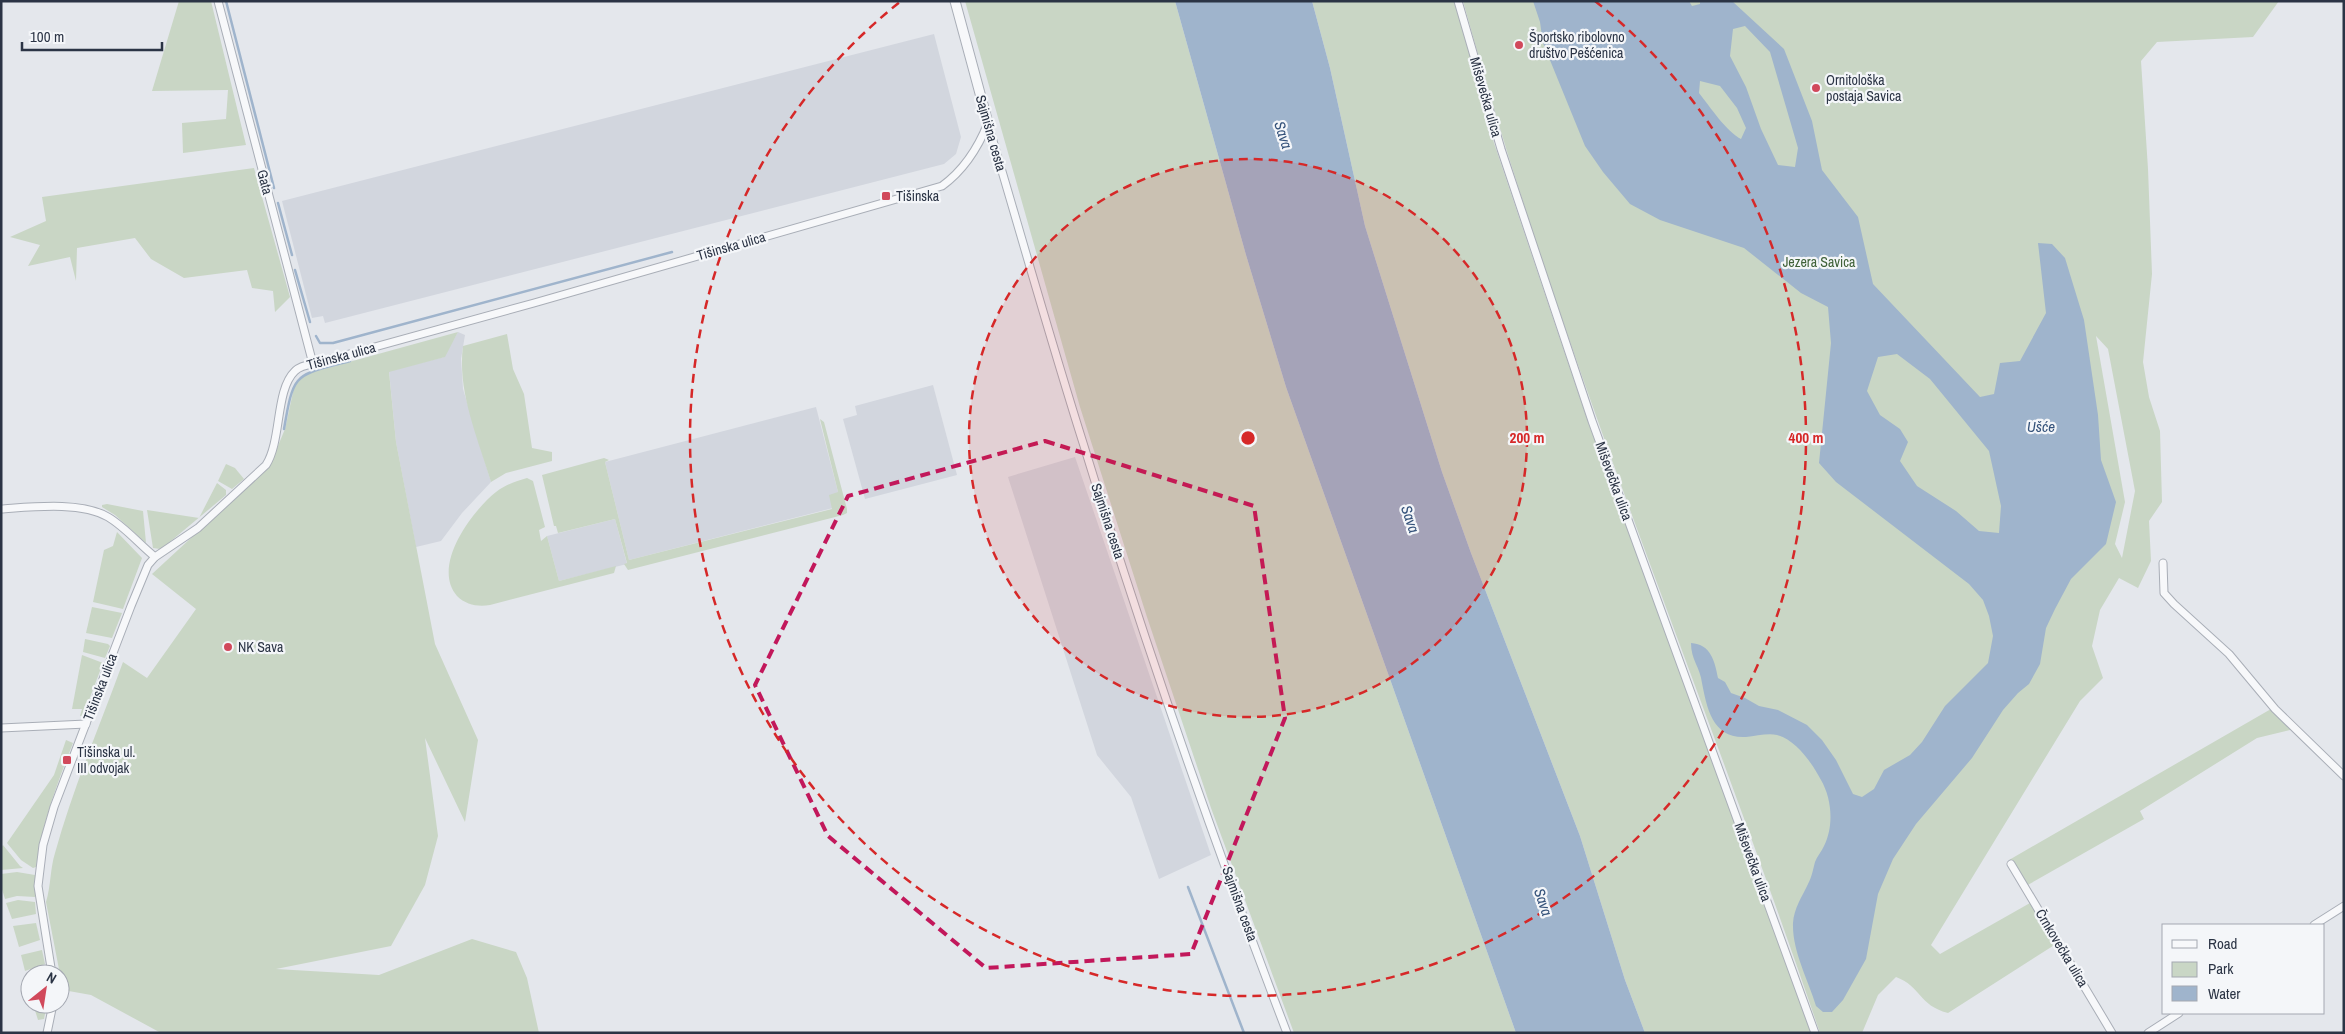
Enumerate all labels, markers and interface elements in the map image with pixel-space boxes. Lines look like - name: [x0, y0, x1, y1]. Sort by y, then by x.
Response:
- scale bar: [22, 20, 162, 52]
- text: 100 m: [30, 26, 64, 47]
- place label: Športsko ribolovno društvo Pešćenica: [1529, 28, 1625, 62]
- marker: Športsko ribolovno društvo Pešćenica: [1513, 39, 1525, 51]
- street label: Miševečka ulica: [1466, 55, 1506, 140]
- place label: Ornitološka postaja Savica: [1826, 71, 1902, 105]
- marker: Ornitološka postaja Savica: [1810, 82, 1822, 94]
- street label: Sajmišna cesta: [972, 93, 1011, 174]
- water label: Sava: [1269, 118, 1298, 152]
- street label: Gata: [253, 168, 277, 197]
- place label: Tišinska: [896, 187, 940, 205]
- marker: Tišinska: [880, 190, 892, 202]
- street label: Tišinska ulica: [695, 227, 768, 264]
- park label: Jezera Savica: [1783, 253, 1856, 271]
- street label: Tišinska ulica: [305, 338, 378, 374]
- water label: Ušće: [2027, 416, 2055, 437]
- text: 200 m: [1510, 427, 1544, 448]
- text: 400 m: [1789, 427, 1823, 448]
- centre of rings: [1239, 429, 1257, 447]
- street label: Miševečka ulica: [1591, 439, 1637, 523]
- street label: Sajmišna cesta: [1087, 481, 1129, 562]
- water label: Sava: [1396, 502, 1425, 536]
- place label: NK Sava: [238, 638, 284, 656]
- marker: NK Sava: [222, 641, 234, 653]
- street label: Tišinska ulica: [79, 650, 121, 723]
- place label: Tišinska ul. III odvojak: [77, 743, 135, 777]
- marker: Tišinska ul. III odvojak: [61, 754, 73, 766]
- street label: Miševečka ulica: [1730, 820, 1776, 904]
- street label: Sajmišna cesta: [1218, 864, 1262, 945]
- water label: Sava: [1529, 885, 1558, 919]
- street label: Črnkovečka ulica: [2032, 906, 2093, 991]
- legend: [2162, 924, 2325, 1014]
- text: Road: [2208, 933, 2237, 954]
- text: Park: [2208, 958, 2234, 979]
- north arrow: [20, 964, 70, 1014]
- text: N: [43, 968, 60, 988]
- text: Water: [2208, 983, 2240, 1004]

